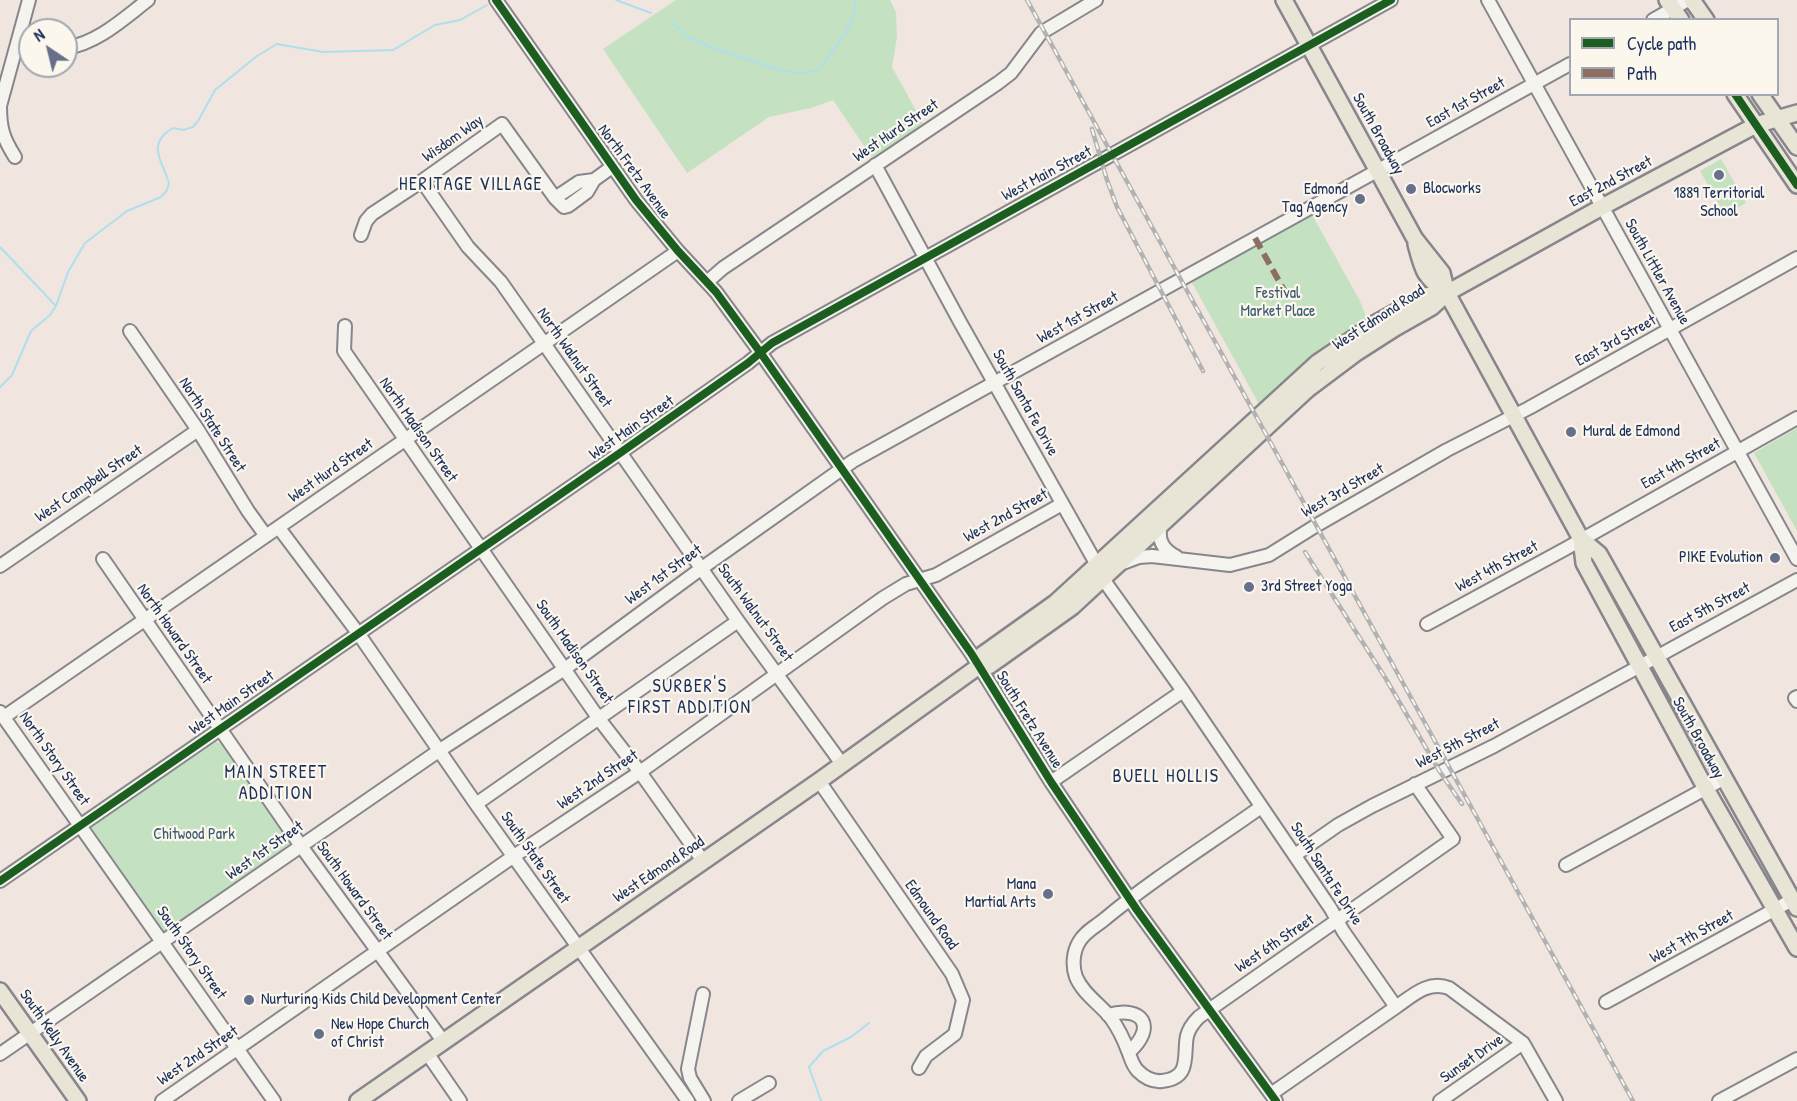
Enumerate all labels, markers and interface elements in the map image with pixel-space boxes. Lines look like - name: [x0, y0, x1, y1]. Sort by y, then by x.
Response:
- north arrow: [18, 18, 78, 78]
- legend: [1569, 18, 1779, 96]
- text: N: [29, 23, 49, 46]
- text: Cycle path: [1627, 31, 1696, 56]
- text: Path: [1627, 61, 1656, 86]
- street label: East 1st Street: [1423, 73, 1509, 133]
- street label: South Broadway: [1348, 90, 1408, 178]
- street label: West Hurd Street: [850, 95, 942, 167]
- street label: Wisdom Way: [419, 111, 487, 167]
- street label: North Fretz Avenue: [593, 121, 675, 223]
- street label: West Main Street: [999, 142, 1095, 206]
- street label: East 2nd Street: [1567, 152, 1655, 212]
- marker: 1889 Territorial School: [1712, 168, 1726, 182]
- district label: HERITAGE VILLAGE: [399, 174, 543, 196]
- place label: Blocworks: [1423, 179, 1481, 199]
- place label: Edmond Tag Agency: [1282, 180, 1348, 218]
- marker: Blocworks: [1404, 182, 1418, 196]
- place label: 1889 Territorial School: [1673, 184, 1765, 222]
- marker: Edmond Tag Agency: [1353, 192, 1367, 206]
- street label: South Littler Avenue: [1620, 216, 1694, 328]
- street label: West Edmond Road: [1329, 281, 1429, 355]
- park label: Festival Market Place: [1241, 284, 1315, 322]
- street label: West 1st Street: [1034, 288, 1122, 348]
- street label: North Walnut Street: [532, 304, 616, 412]
- street label: East 3rd Street: [1572, 311, 1660, 371]
- street label: South Santa Fe Drive: [988, 346, 1062, 460]
- street label: North State Street: [174, 374, 250, 476]
- street label: North Madison Street: [375, 374, 461, 486]
- street label: West Main Street: [586, 392, 678, 464]
- place label: Mural de Edmond: [1583, 422, 1680, 442]
- marker: Mural de Edmond: [1564, 425, 1578, 439]
- street label: East 4th Street: [1638, 434, 1724, 494]
- street label: West Hurd Street: [285, 435, 377, 507]
- street label: West Campbell Street: [32, 441, 146, 527]
- street label: West 3rd Street: [1298, 460, 1388, 522]
- street label: West 2nd Street: [960, 485, 1052, 547]
- street label: West 4th Street: [1452, 537, 1542, 597]
- street label: West 1st Street: [622, 541, 706, 609]
- place label: PIKE Evolution: [1679, 548, 1763, 568]
- marker: PIKE Evolution: [1768, 551, 1782, 565]
- street label: South Walnut Street: [713, 560, 797, 666]
- place label: 3rd Street Yoga: [1261, 577, 1352, 597]
- street label: East 5th Street: [1666, 579, 1754, 637]
- street label: North Howard Street: [132, 580, 216, 688]
- marker: 3rd Street Yoga: [1242, 580, 1256, 594]
- street label: South Madison Street: [531, 596, 617, 708]
- street label: West Main Street: [186, 667, 278, 739]
- street label: South Fretz Avenue: [991, 668, 1067, 772]
- district label: SURBER'S FIRST ADDITION: [628, 676, 752, 718]
- street label: South Broadway: [1668, 694, 1728, 782]
- street label: North Story Street: [15, 708, 93, 810]
- street label: West 5th Street: [1413, 715, 1503, 773]
- street label: West 2nd Street: [554, 746, 642, 814]
- district label: MAIN STREET ADDITION: [224, 762, 328, 804]
- district label: BUELL HOLLIS: [1113, 766, 1219, 788]
- street label: South State Street: [496, 808, 574, 908]
- street label: West 1st Street: [223, 817, 307, 885]
- street label: South Santa Fe Drive: [1286, 819, 1366, 929]
- park label: Chitwood Park: [153, 825, 235, 845]
- street label: West Edmond Road: [610, 833, 708, 907]
- street label: South Howard Street: [312, 838, 396, 944]
- place label: Mana Martial Arts: [965, 875, 1036, 913]
- street label: Edmound Road: [900, 877, 962, 953]
- marker: Mana Martial Arts: [1041, 887, 1055, 901]
- street label: South Story Street: [152, 903, 230, 1003]
- street label: West 7th Street: [1647, 906, 1737, 968]
- street label: West 6th Street: [1232, 911, 1318, 977]
- street label: South Kelly Avenue: [15, 986, 93, 1086]
- place label: Nurturing Kids Child Development Center: [261, 990, 501, 1010]
- marker: Nurturing Kids Child Development Center: [242, 993, 256, 1007]
- place label: New Hope Church of Christ: [331, 1015, 429, 1053]
- street label: West 2nd Street: [154, 1022, 242, 1090]
- marker: New Hope Church of Christ: [312, 1027, 326, 1041]
- street label: Sunset Drive: [1437, 1030, 1507, 1088]

